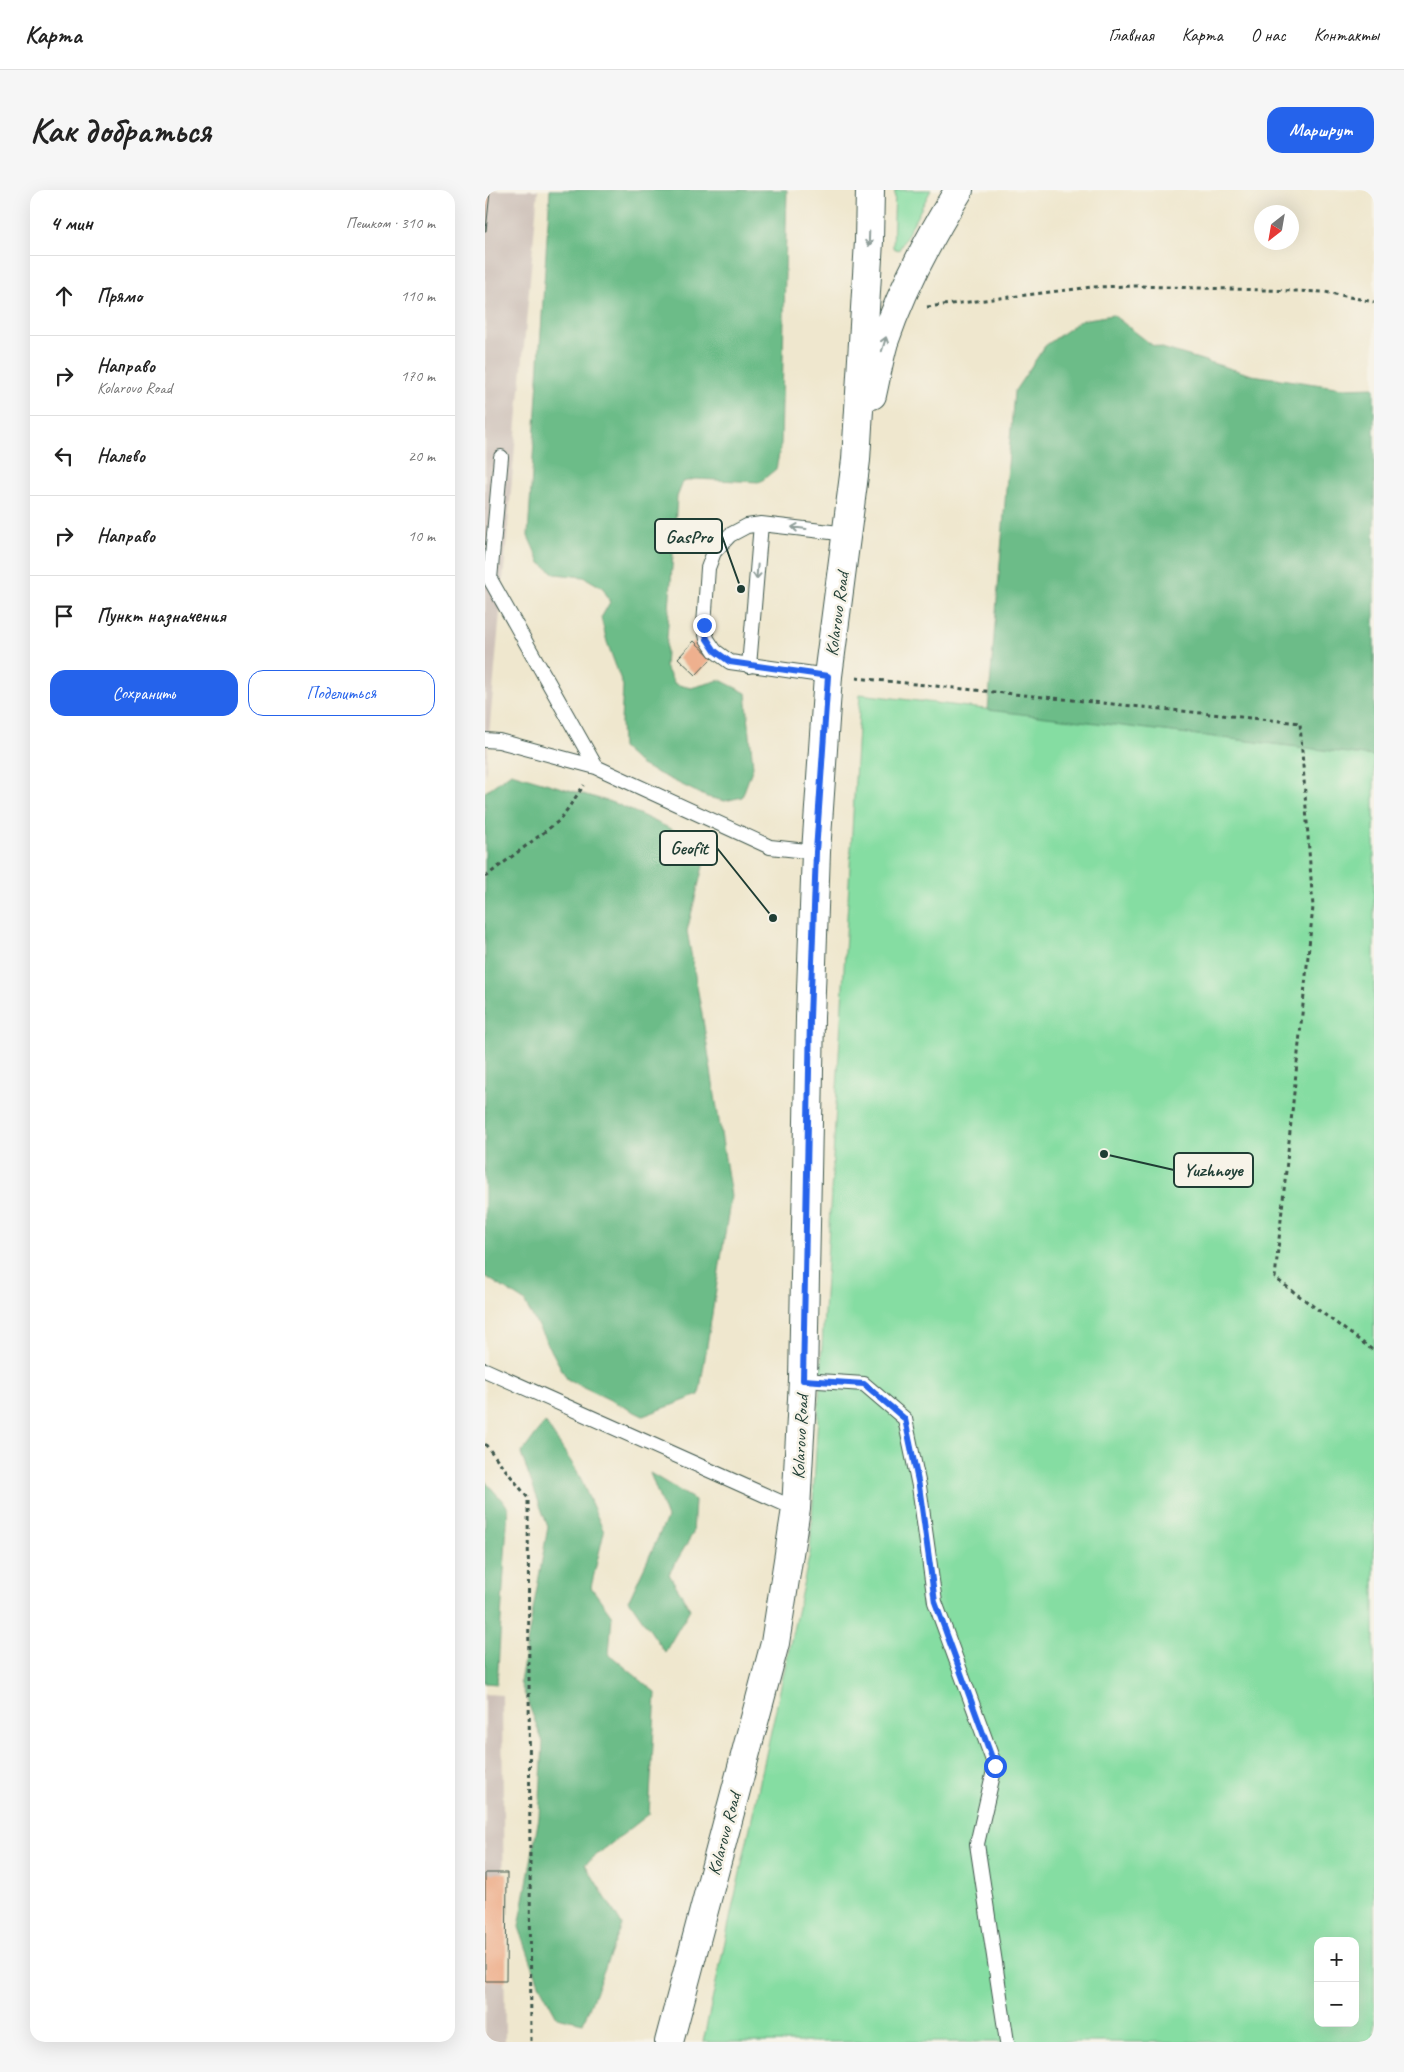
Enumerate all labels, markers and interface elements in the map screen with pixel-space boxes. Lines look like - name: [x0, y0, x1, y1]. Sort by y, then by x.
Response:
- text: Карта: [25, 20, 82, 50]
- text: Главная: [1109, 24, 1154, 46]
- text: Карта: [1182, 24, 1223, 46]
- text: О нас: [1251, 24, 1286, 46]
- text: Контакты: [1314, 24, 1379, 46]
- button: Маршрут: [1267, 107, 1374, 153]
- text: Как добраться: [30, 108, 211, 153]
- north arrow: [1254, 205, 1299, 250]
- text: 4 мин: [50, 210, 93, 236]
- text: Пешком · 310 m: [346, 213, 435, 233]
- one-way arrow: [865, 230, 874, 246]
- icon: ahead: [50, 282, 78, 310]
- text: Прямо: [97, 284, 142, 308]
- text: 110 m: [401, 286, 435, 306]
- one-way arrow: [880, 337, 890, 353]
- text: Направо: [97, 354, 155, 378]
- icon: right: [50, 362, 78, 390]
- text: 170 m: [401, 366, 435, 386]
- text: Kolarovo Road: [97, 378, 172, 398]
- icon: left: [50, 442, 78, 470]
- text: Налево: [97, 444, 145, 468]
- text: 20 m: [408, 446, 435, 466]
- callout: GasPro: [655, 519, 722, 553]
- icon: right: [50, 522, 78, 550]
- one-way arrow: [792, 523, 808, 533]
- text: Направо: [97, 524, 155, 548]
- text: GasPro: [666, 525, 715, 549]
- text: 10 m: [408, 526, 435, 546]
- one-way arrow: [752, 564, 762, 580]
- street label: Kolarovo Road: [820, 568, 854, 657]
- icon: arrive: [50, 602, 78, 630]
- text: Пункт назначения: [97, 604, 226, 628]
- route end: [693, 614, 716, 637]
- button: Сохранить: [50, 670, 238, 716]
- button: Поделиться: [248, 670, 435, 716]
- callout: Geofit: [660, 831, 717, 865]
- text: Geofit: [670, 836, 710, 860]
- callout: Yuzhnoye: [1174, 1153, 1253, 1187]
- text: Yuzhnoye: [1183, 1158, 1244, 1182]
- street label: Kolarovo Road: [787, 1391, 813, 1480]
- route start: [984, 1755, 1007, 1778]
- street label: Kolarovo Road: [702, 1788, 746, 1878]
- map controls: [1314, 1937, 1359, 2027]
- button: +: [1314, 1937, 1359, 1982]
- button: −: [1314, 1982, 1359, 2027]

